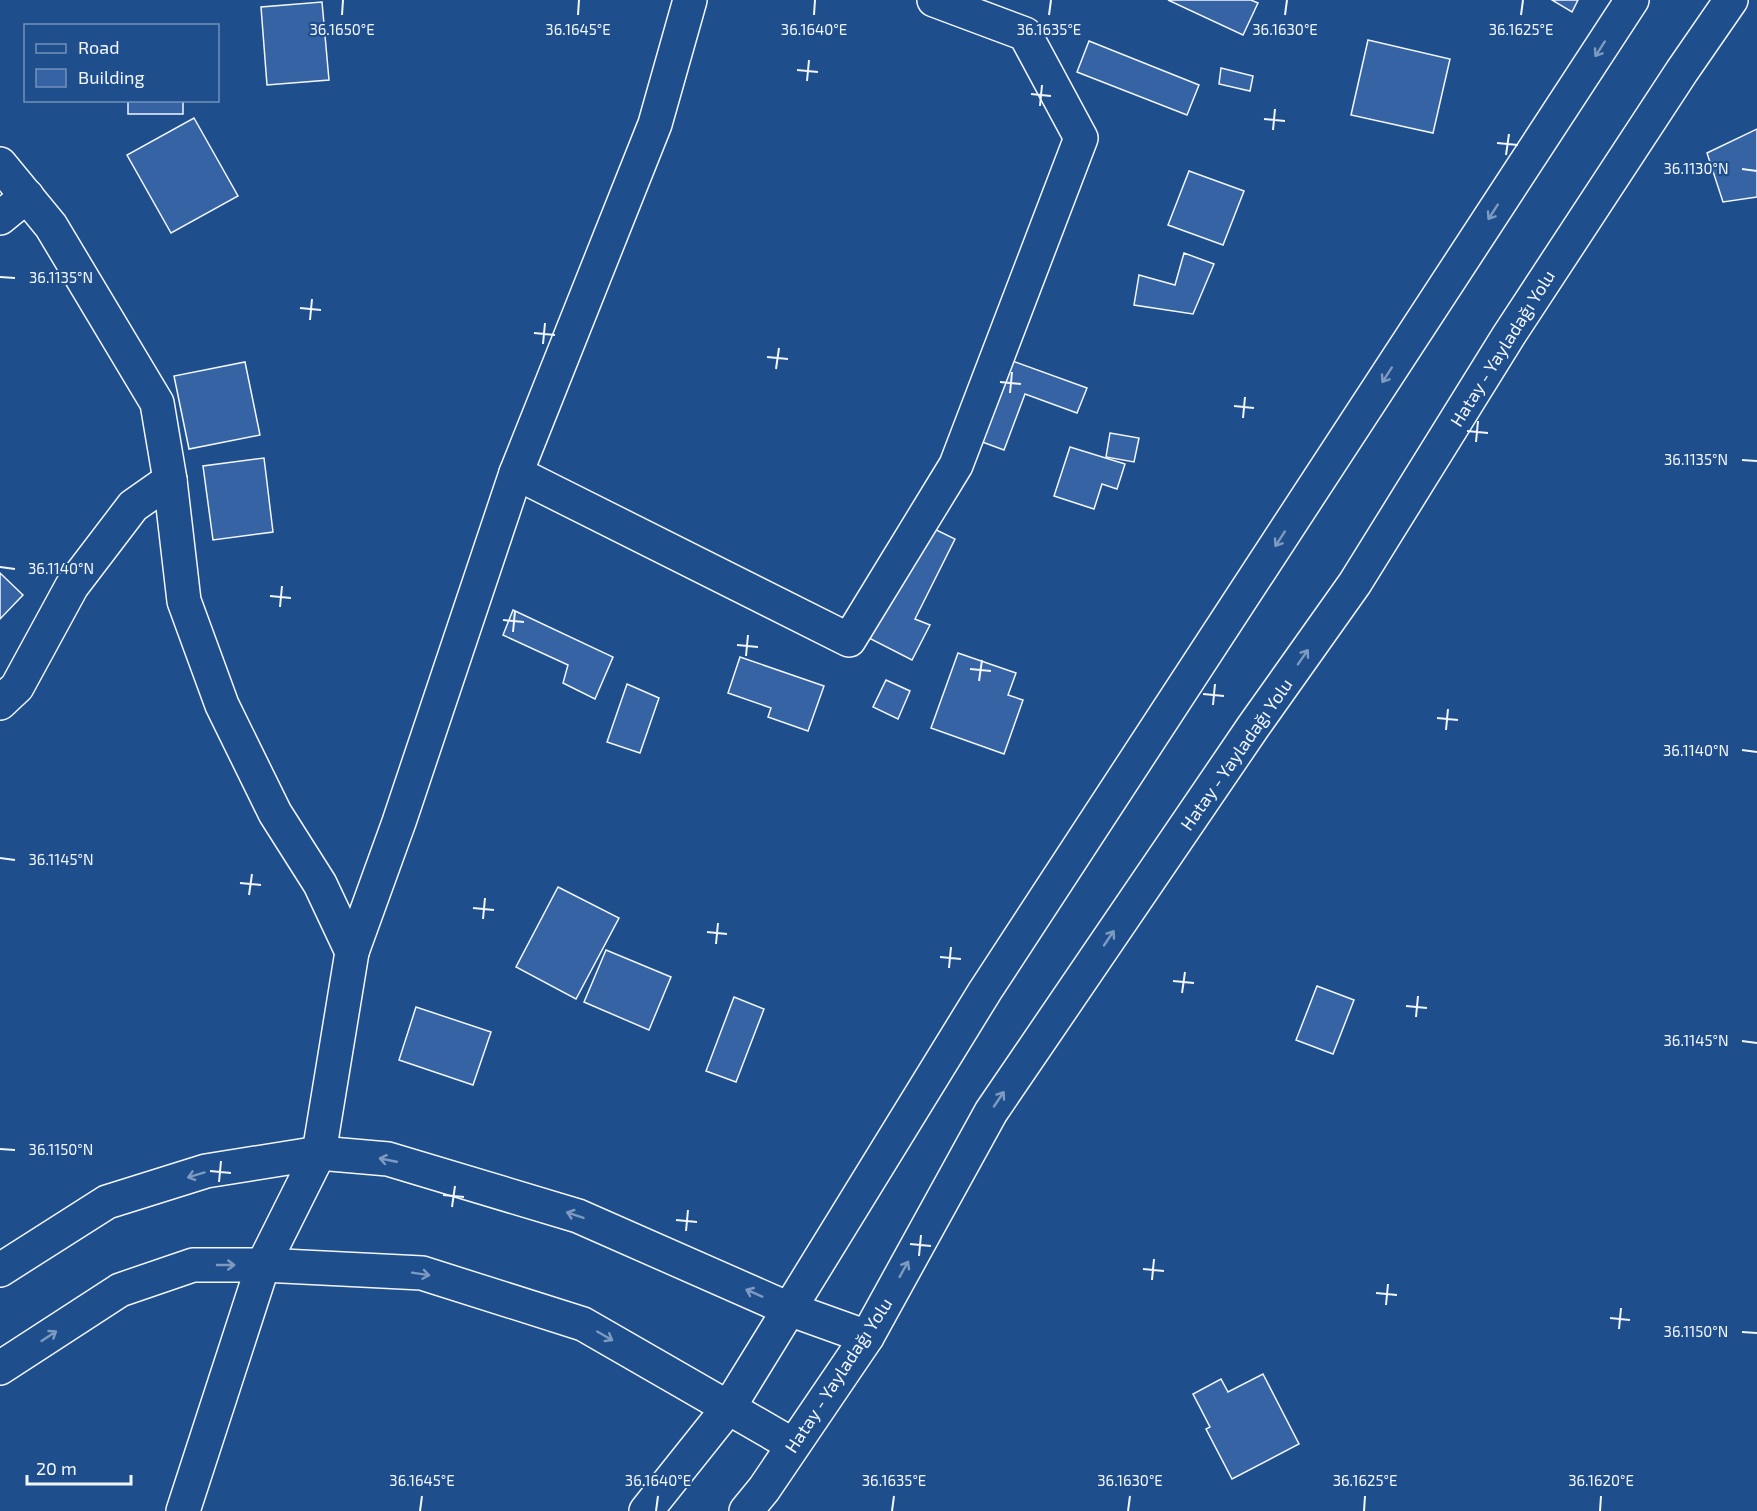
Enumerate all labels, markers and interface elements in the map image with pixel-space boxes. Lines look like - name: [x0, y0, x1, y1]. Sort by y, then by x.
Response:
- text: 36.1650°E: [309, 20, 375, 38]
- text: 36.1645°E: [545, 20, 611, 38]
- text: 36.1640°E: [781, 20, 847, 38]
- text: 36.1635°E: [1017, 20, 1081, 38]
- text: 36.1630°E: [1252, 20, 1318, 38]
- text: 36.1625°E: [1489, 20, 1553, 38]
- legend: [24, 24, 219, 102]
- text: Road: [78, 36, 119, 58]
- one-way arrow: [1594, 40, 1606, 57]
- text: Building: [78, 66, 145, 88]
- text: 36.1130°N: [1663, 159, 1729, 177]
- one-way arrow: [1487, 203, 1499, 220]
- street label: Hatay - Yayladağı Yolu: [1445, 266, 1559, 430]
- text: 36.1135°N: [29, 268, 93, 286]
- one-way arrow: [1380, 367, 1393, 384]
- text: 36.1135°N: [1664, 450, 1728, 468]
- one-way arrow: [1274, 530, 1286, 547]
- text: 36.1140°N: [28, 559, 94, 577]
- one-way arrow: [1297, 649, 1309, 665]
- street label: Hatay - Yayladağı Yolu: [1175, 674, 1297, 834]
- text: 36.1140°N: [1663, 741, 1729, 759]
- text: 36.1145°N: [29, 850, 93, 868]
- one-way arrow: [1103, 931, 1115, 947]
- text: 36.1145°N: [1664, 1031, 1728, 1049]
- one-way arrow: [993, 1091, 1006, 1108]
- text: 36.1150°N: [29, 1140, 93, 1158]
- one-way arrow: [379, 1154, 398, 1165]
- one-way arrow: [186, 1170, 205, 1181]
- one-way arrow: [566, 1209, 585, 1220]
- one-way arrow: [216, 1259, 236, 1271]
- one-way arrow: [899, 1261, 910, 1279]
- one-way arrow: [411, 1269, 430, 1280]
- one-way arrow: [745, 1287, 763, 1298]
- street label: Hatay - Yayladağı Yolu: [780, 1293, 896, 1457]
- text: 36.1150°N: [1664, 1322, 1728, 1340]
- one-way arrow: [40, 1330, 57, 1342]
- one-way arrow: [596, 1331, 613, 1343]
- scale bar: [27, 1448, 130, 1486]
- text: 20 m: [36, 1457, 77, 1479]
- text: 36.1645°E: [389, 1471, 455, 1489]
- text: 36.1640°E: [625, 1471, 691, 1489]
- text: 36.1635°E: [862, 1471, 926, 1489]
- text: 36.1630°E: [1097, 1471, 1163, 1489]
- text: 36.1625°E: [1333, 1471, 1397, 1489]
- text: 36.1620°E: [1568, 1471, 1634, 1489]

